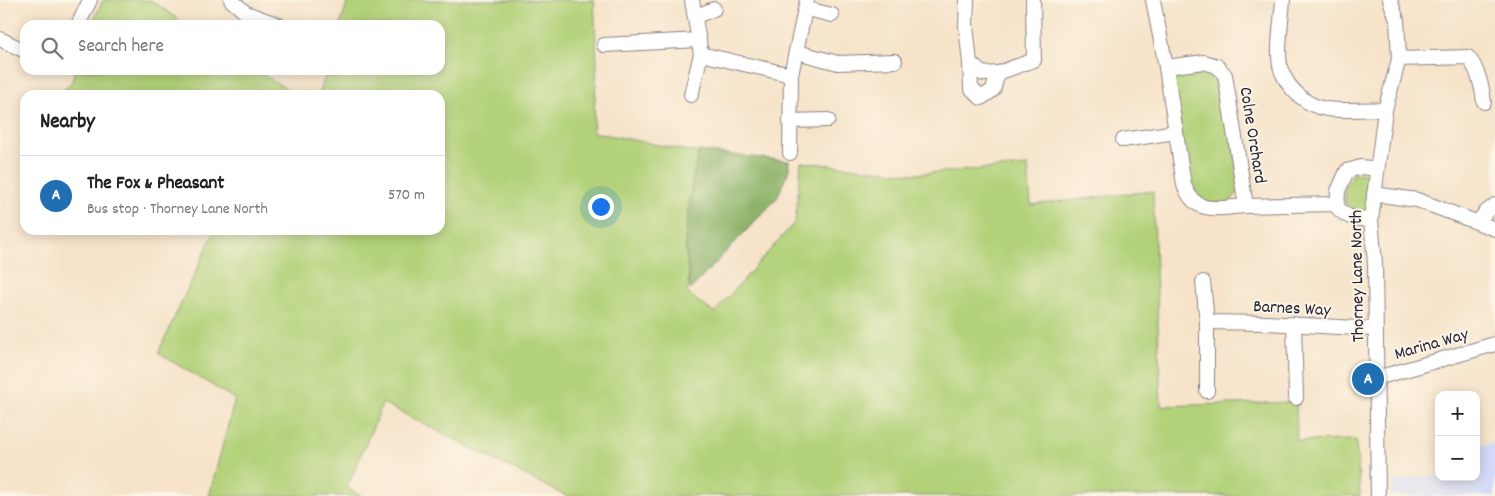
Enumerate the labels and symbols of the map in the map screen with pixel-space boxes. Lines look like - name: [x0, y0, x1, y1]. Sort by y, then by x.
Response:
- street label: Colne Orchard: [1232, 85, 1272, 186]
- your location: [588, 194, 614, 220]
- street label: Thorney Lane North: [1345, 210, 1372, 342]
- street label: Barnes Way: [1252, 295, 1332, 324]
- street label: Marina Way: [1392, 323, 1472, 368]
- pin: A: [1352, 360, 1384, 398]

